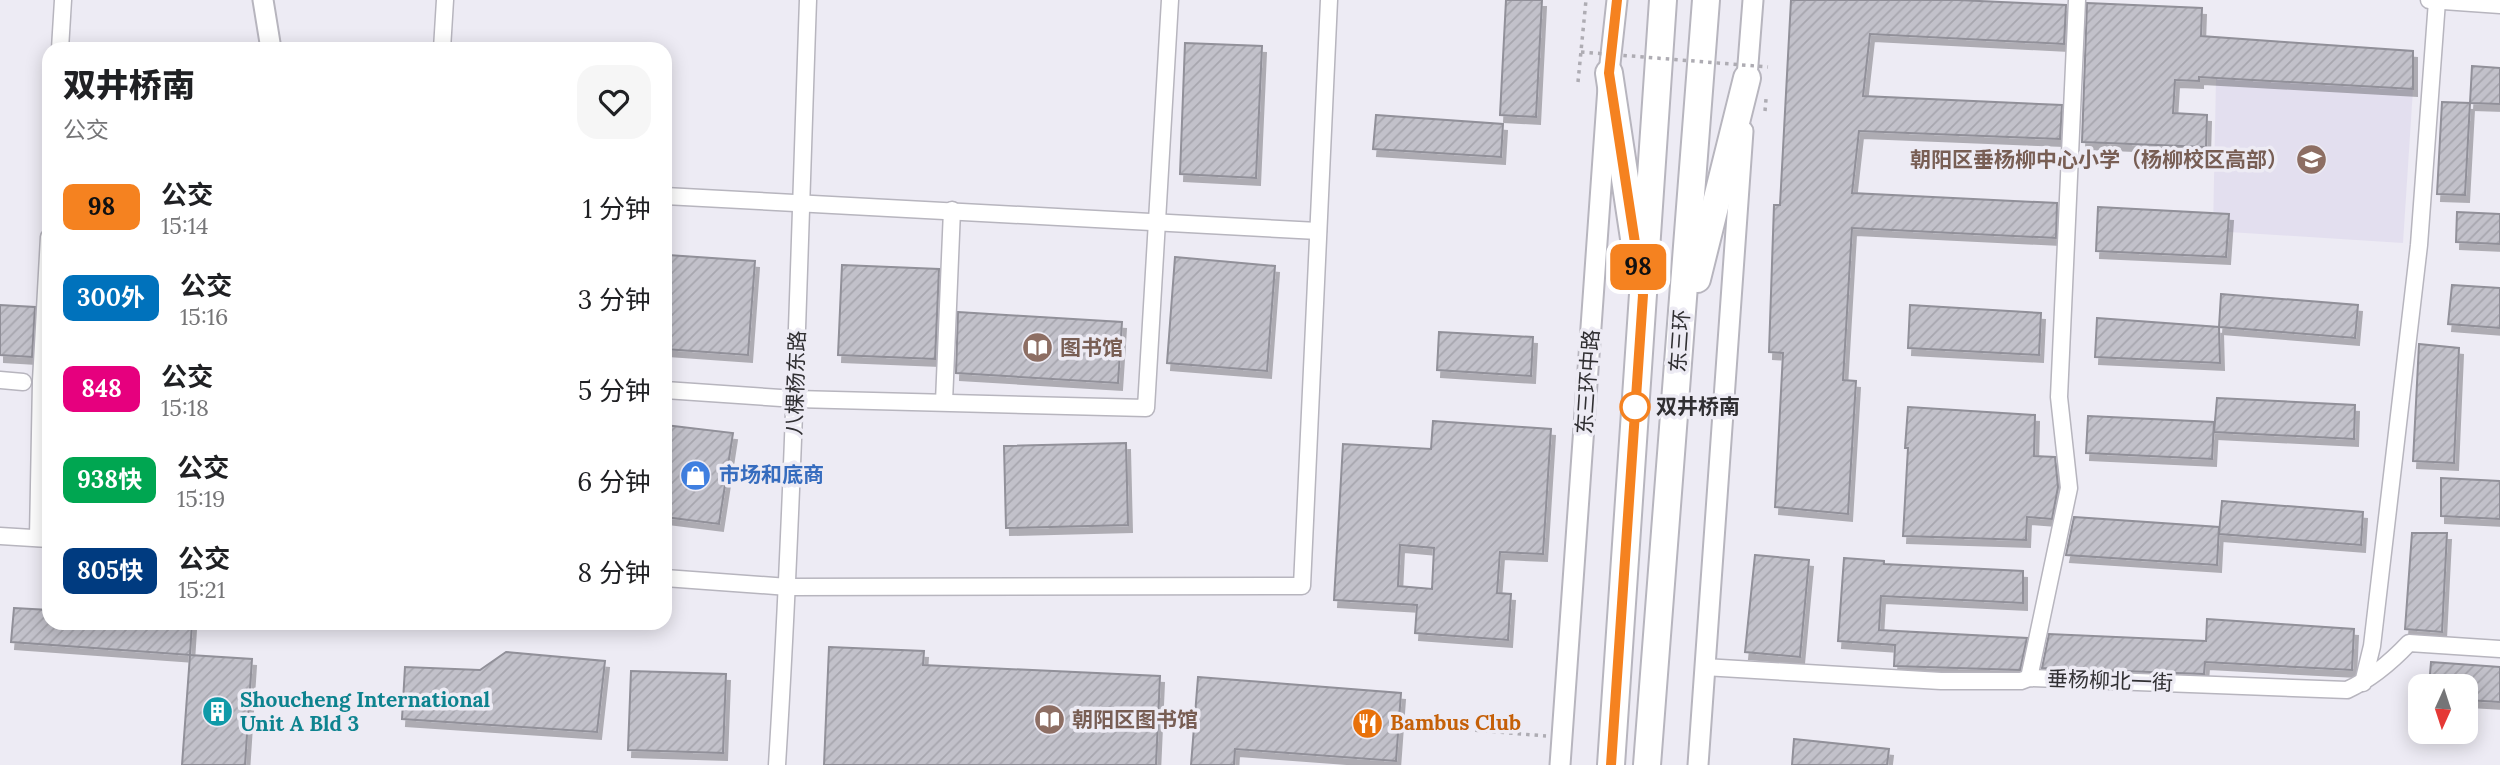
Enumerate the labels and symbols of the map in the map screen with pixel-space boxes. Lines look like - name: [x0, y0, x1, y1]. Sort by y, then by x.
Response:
- school or university icon: 朝阳区垂杨柳中心小学（杨柳校区高部）: [2294, 143, 2328, 177]
- place label: 朝阳区垂杨柳中心小学（杨柳校区高部）: [1910, 146, 2288, 173]
- line badge: 98: [1606, 244, 1670, 290]
- street label: 东三环: [1664, 309, 1695, 373]
- street label: 东三环中路: [1570, 329, 1605, 435]
- street label: 八棵杨东路: [780, 330, 811, 436]
- library icon: 图书馆: [1020, 331, 1054, 365]
- place label: 图书馆: [1060, 334, 1123, 361]
- marker: 双井桥南: [1620, 392, 1650, 422]
- place label: 双井桥南: [1656, 393, 1740, 420]
- shop icon: 市场和底商: [679, 458, 713, 492]
- place label: 市场和底商: [719, 461, 824, 488]
- street label: 垂杨柳北一街: [2047, 665, 2173, 696]
- north arrow: [2408, 674, 2478, 744]
- place label: Shoucheng International Unit A Bld 3: [240, 686, 491, 737]
- building icon: Shoucheng International Unit A Bld 3: [200, 695, 234, 729]
- library icon: 朝阳区图书馆: [1032, 703, 1066, 737]
- place label: 朝阳区图书馆: [1072, 706, 1198, 733]
- restaurant icon: Bambus Club: [1350, 706, 1384, 740]
- place label: Bambus Club: [1390, 709, 1521, 736]

